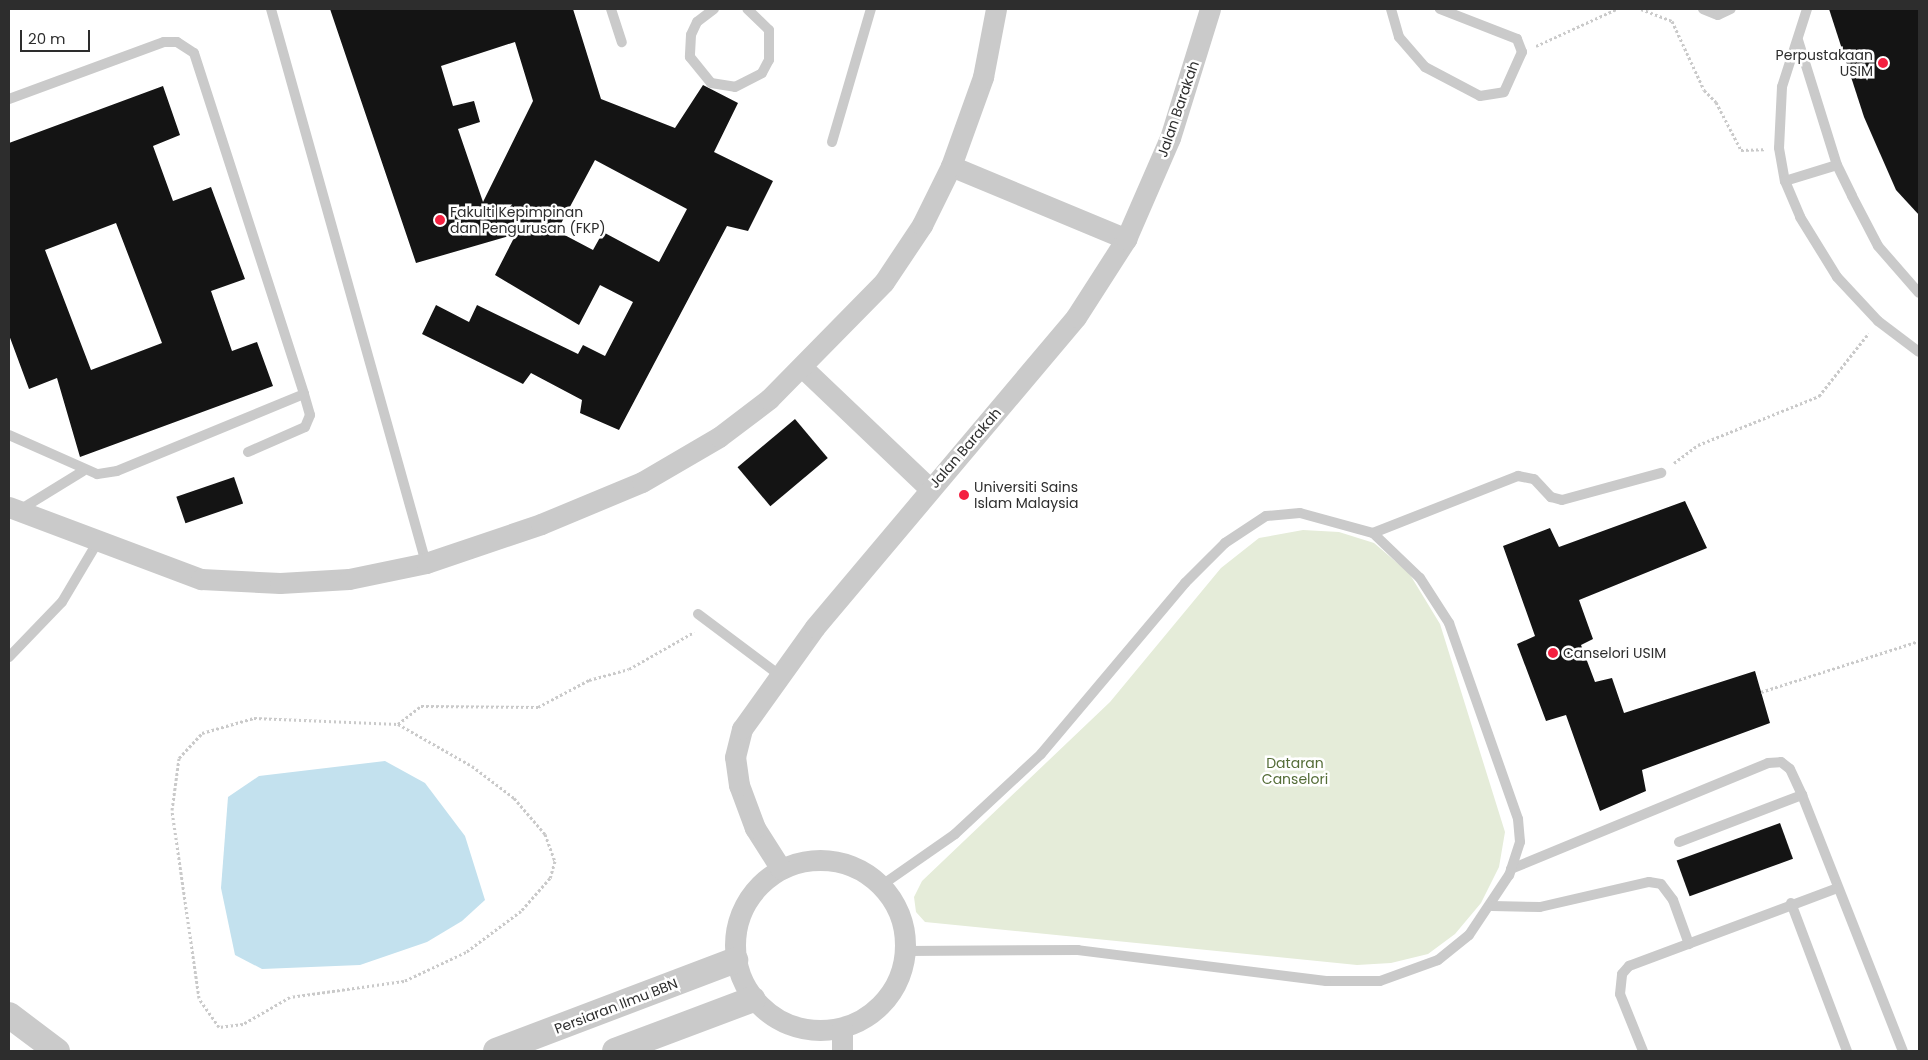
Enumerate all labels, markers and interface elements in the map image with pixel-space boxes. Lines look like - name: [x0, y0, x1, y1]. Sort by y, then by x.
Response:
- scale bar: [22, 20, 92, 52]
- text: 20 m: [28, 28, 66, 49]
- place label: Perpustakaan USIM: [1776, 47, 1873, 80]
- marker: Perpustakaan USIM: [1877, 57, 1889, 69]
- street label: Jalan Barakah: [1154, 59, 1202, 159]
- place label: Fakulti Kepimpinan dan Pengurusan (FKP): [450, 204, 606, 236]
- marker: Fakulti Kepimpinan dan Pengurusan (FKP): [434, 214, 446, 226]
- street label: Jalan Barakah: [926, 404, 1004, 492]
- place label: Universiti Sains Islam Malaysia: [974, 479, 1078, 512]
- marker: Universiti Sains Islam Malaysia: [958, 489, 970, 501]
- place label: Canselori USIM: [1563, 645, 1666, 661]
- marker: Canselori USIM: [1547, 647, 1559, 659]
- park label: Dataran Canselori: [1262, 755, 1328, 788]
- street label: Persiaran Ilmu BBN: [552, 975, 680, 1037]

